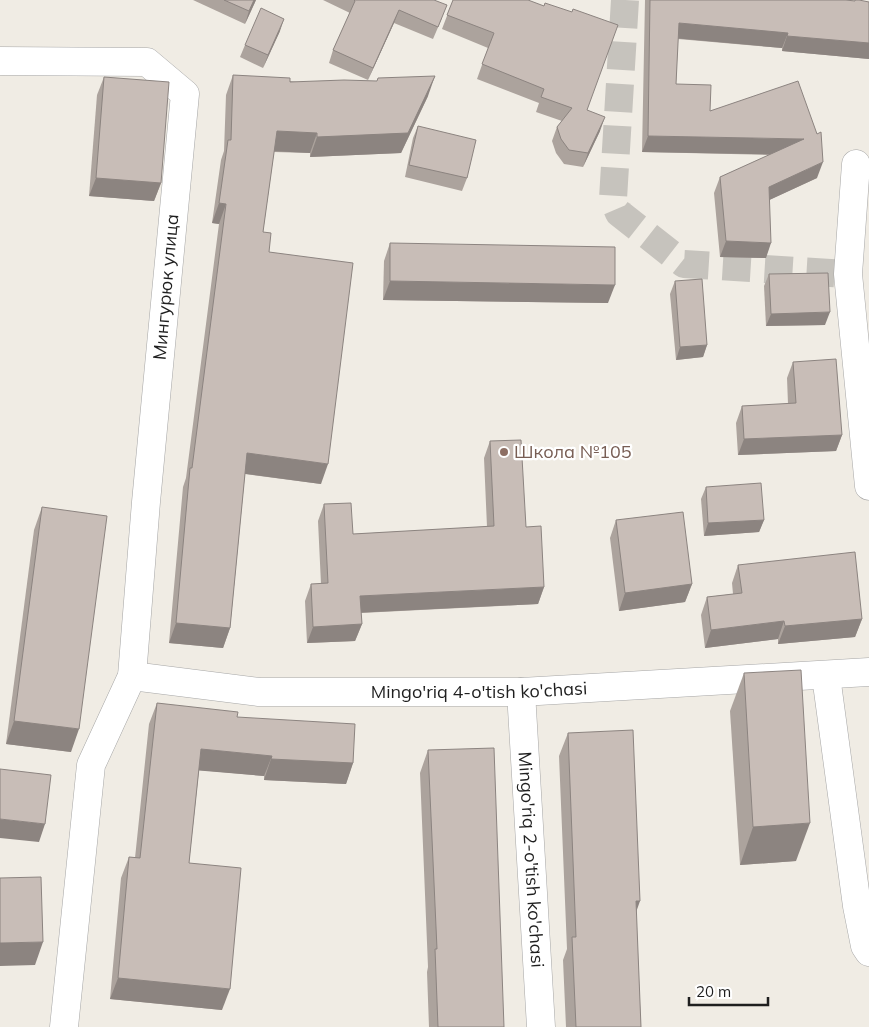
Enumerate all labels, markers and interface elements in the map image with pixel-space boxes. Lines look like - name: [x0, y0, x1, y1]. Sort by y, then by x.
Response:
- street label: Мингурюк улица: [148, 213, 183, 361]
- place label: Школа №105: [514, 440, 632, 463]
- marker: Школа №105: [498, 446, 510, 458]
- street label: Mingo'riq 4-o'tish ko'chasi: [371, 676, 588, 703]
- street label: Mingo'riq 2-o'tish ko'chasi: [514, 751, 549, 968]
- scale bar: [689, 974, 768, 1006]
- text: 20 m: [696, 982, 731, 1001]

